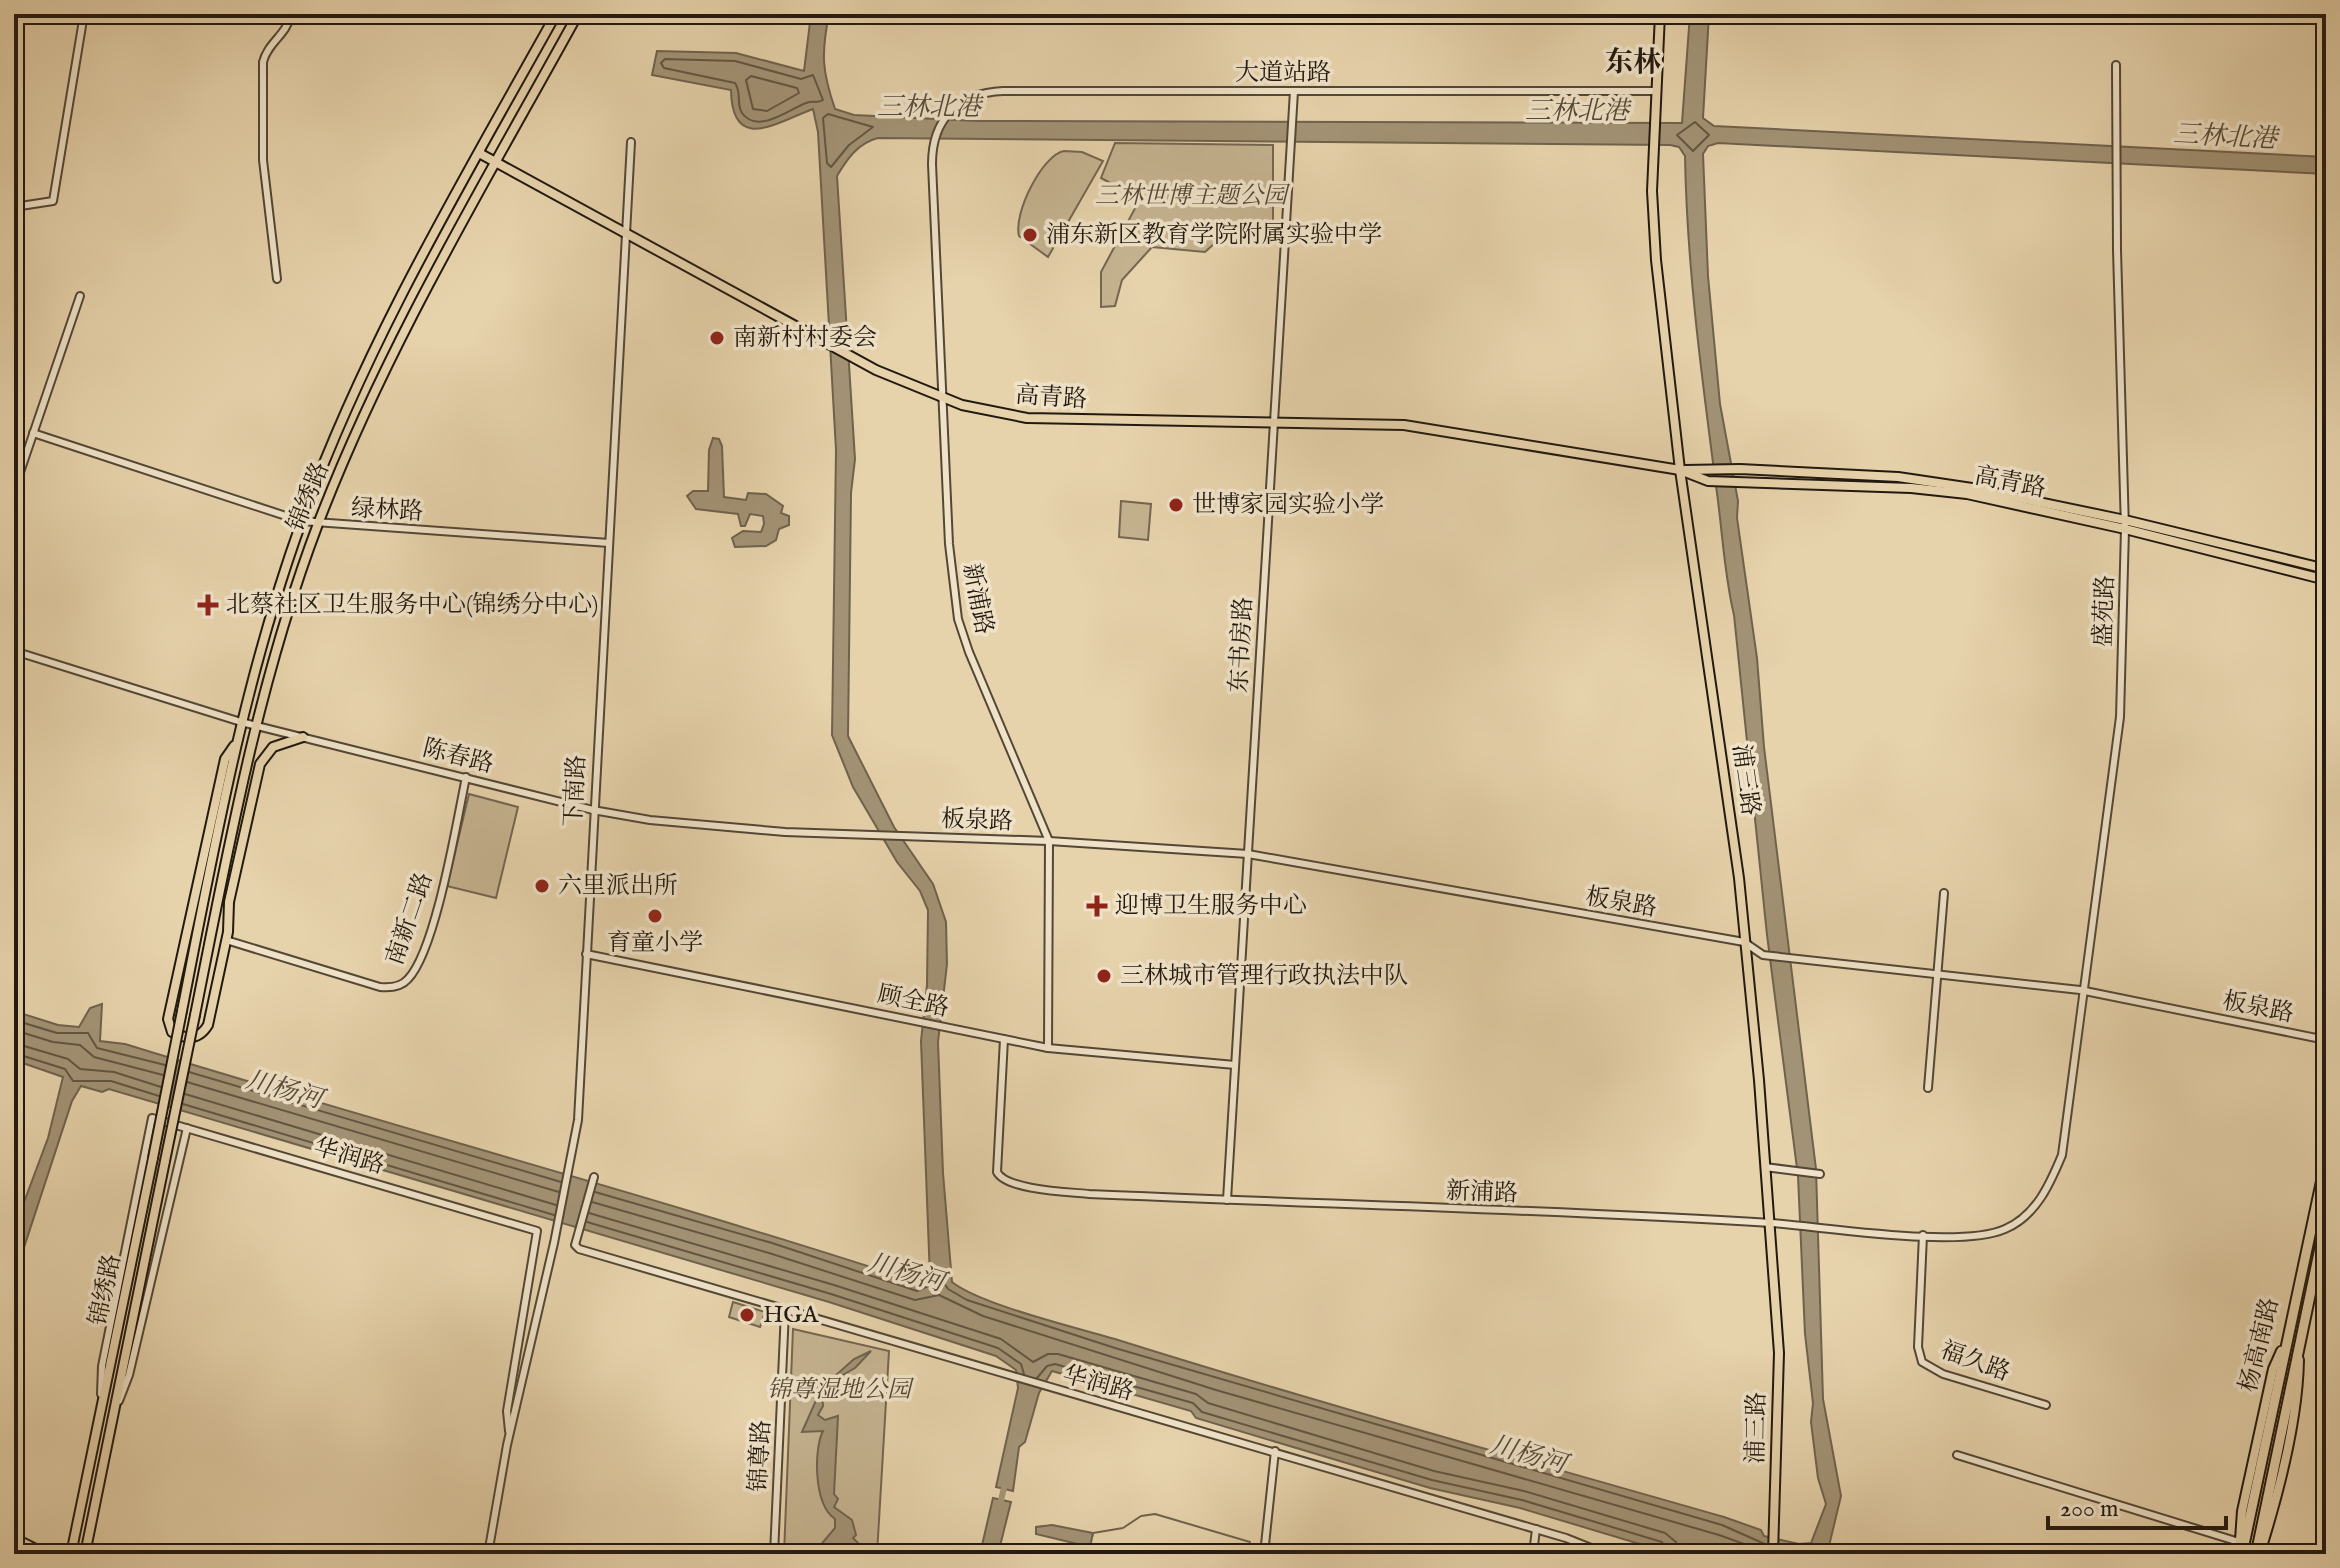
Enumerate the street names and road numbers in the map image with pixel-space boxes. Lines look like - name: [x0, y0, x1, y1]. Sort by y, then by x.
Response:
- street label: 大道站路: [1235, 58, 1331, 89]
- street label: 高青路: [1014, 380, 1088, 416]
- street label: 锦绣路: [281, 458, 337, 536]
- street label: 高青路: [1972, 461, 2048, 505]
- street label: 绿林路: [350, 494, 424, 528]
- street label: 新浦路: [955, 561, 999, 637]
- street label: 盛苑路: [2088, 574, 2122, 648]
- street label: 东书房路: [1224, 596, 1260, 694]
- street label: 陈春路: [419, 733, 497, 781]
- street label: 浦三路: [1725, 742, 1765, 818]
- street label: 下南路: [559, 754, 593, 828]
- street label: 板泉路: [940, 804, 1014, 838]
- street label: 南新二路: [380, 869, 440, 969]
- street label: 板泉路: [1583, 881, 1659, 925]
- street label: 顾全路: [875, 979, 951, 1025]
- street label: 板泉路: [2220, 986, 2296, 1030]
- street label: 华润路: [310, 1132, 388, 1182]
- street label: 新浦路: [1445, 1176, 1519, 1210]
- street label: 锦绣路: [83, 1252, 129, 1328]
- street label: 杨高南路: [2233, 1295, 2287, 1395]
- street label: 福久路: [1936, 1335, 2014, 1389]
- street label: 华润路: [1059, 1360, 1137, 1408]
- street label: 浦三路: [1741, 1392, 1773, 1464]
- street label: 锦尊路: [744, 1419, 778, 1493]

